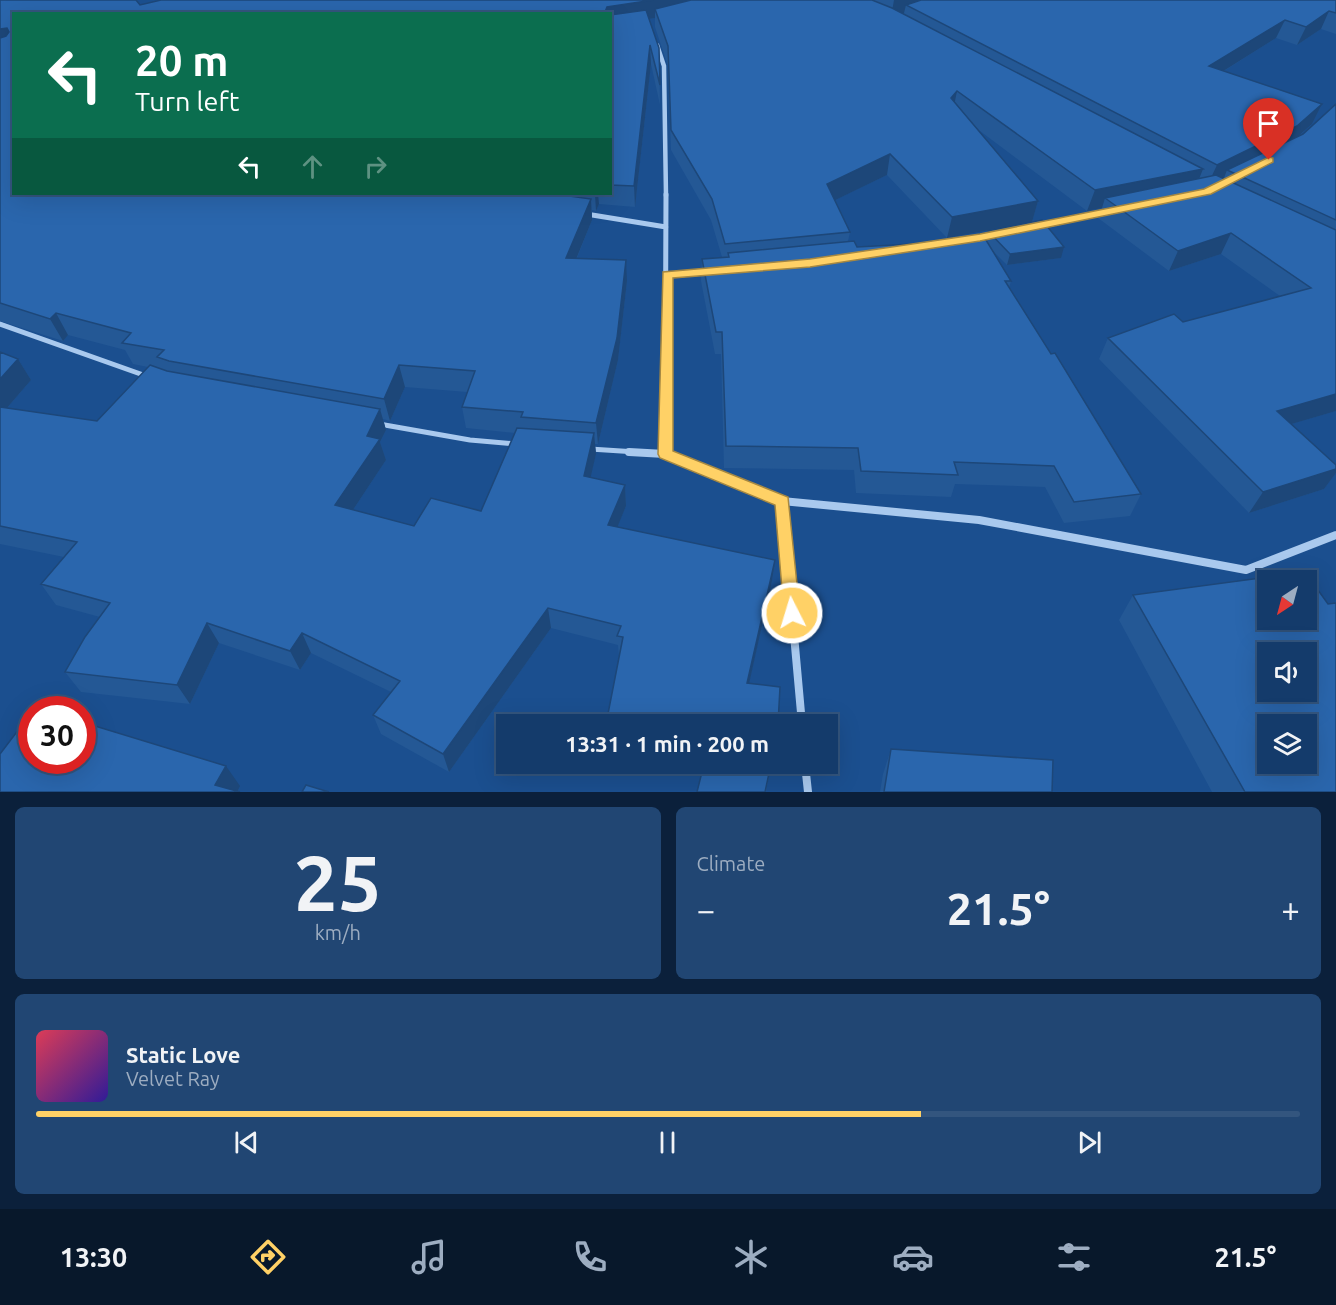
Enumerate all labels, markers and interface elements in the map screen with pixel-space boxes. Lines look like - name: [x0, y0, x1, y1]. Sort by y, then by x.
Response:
- icon: left: [36, 36, 114, 114]
- text: 20 m: [135, 37, 229, 84]
- text: Turn left: [135, 86, 239, 116]
- pin: [1243, 98, 1294, 160]
- icon: arrive: [1252, 107, 1285, 140]
- icon: left: [233, 150, 266, 183]
- icon: ahead: [296, 150, 329, 183]
- icon: right: [359, 150, 392, 183]
- north arrow: [1257, 570, 1317, 630]
- map controls: [1257, 570, 1317, 774]
- position arrow: [760, 581, 824, 645]
- button: sound: [1257, 642, 1317, 702]
- speed limit sign: 30: [18, 696, 96, 774]
- button: layers: [1257, 714, 1317, 774]
- text: 13:31 · 1 min · 200 m: [565, 731, 769, 756]
- text: 25: [294, 838, 382, 926]
- text: Climate: [697, 852, 765, 875]
- text: 21.5°: [947, 883, 1050, 934]
- text: −: [697, 891, 715, 928]
- text: +: [1281, 891, 1300, 928]
- text: km/h: [315, 921, 361, 944]
- text: Static Love: [126, 1042, 241, 1067]
- text: Velvet Ray: [126, 1067, 220, 1090]
- icon: previous: [230, 1126, 263, 1159]
- icon: pause: [651, 1126, 684, 1159]
- icon: next: [1073, 1126, 1106, 1159]
- icon: directions: [247, 1236, 289, 1278]
- icon: music: [408, 1236, 450, 1278]
- icon: phone: [569, 1236, 611, 1278]
- icon: climate: [730, 1236, 772, 1278]
- icon: car: [892, 1236, 934, 1278]
- icon: filters: [1053, 1236, 1095, 1278]
- text: 13:30: [60, 1242, 127, 1272]
- text: 21.5°: [1214, 1242, 1276, 1272]

